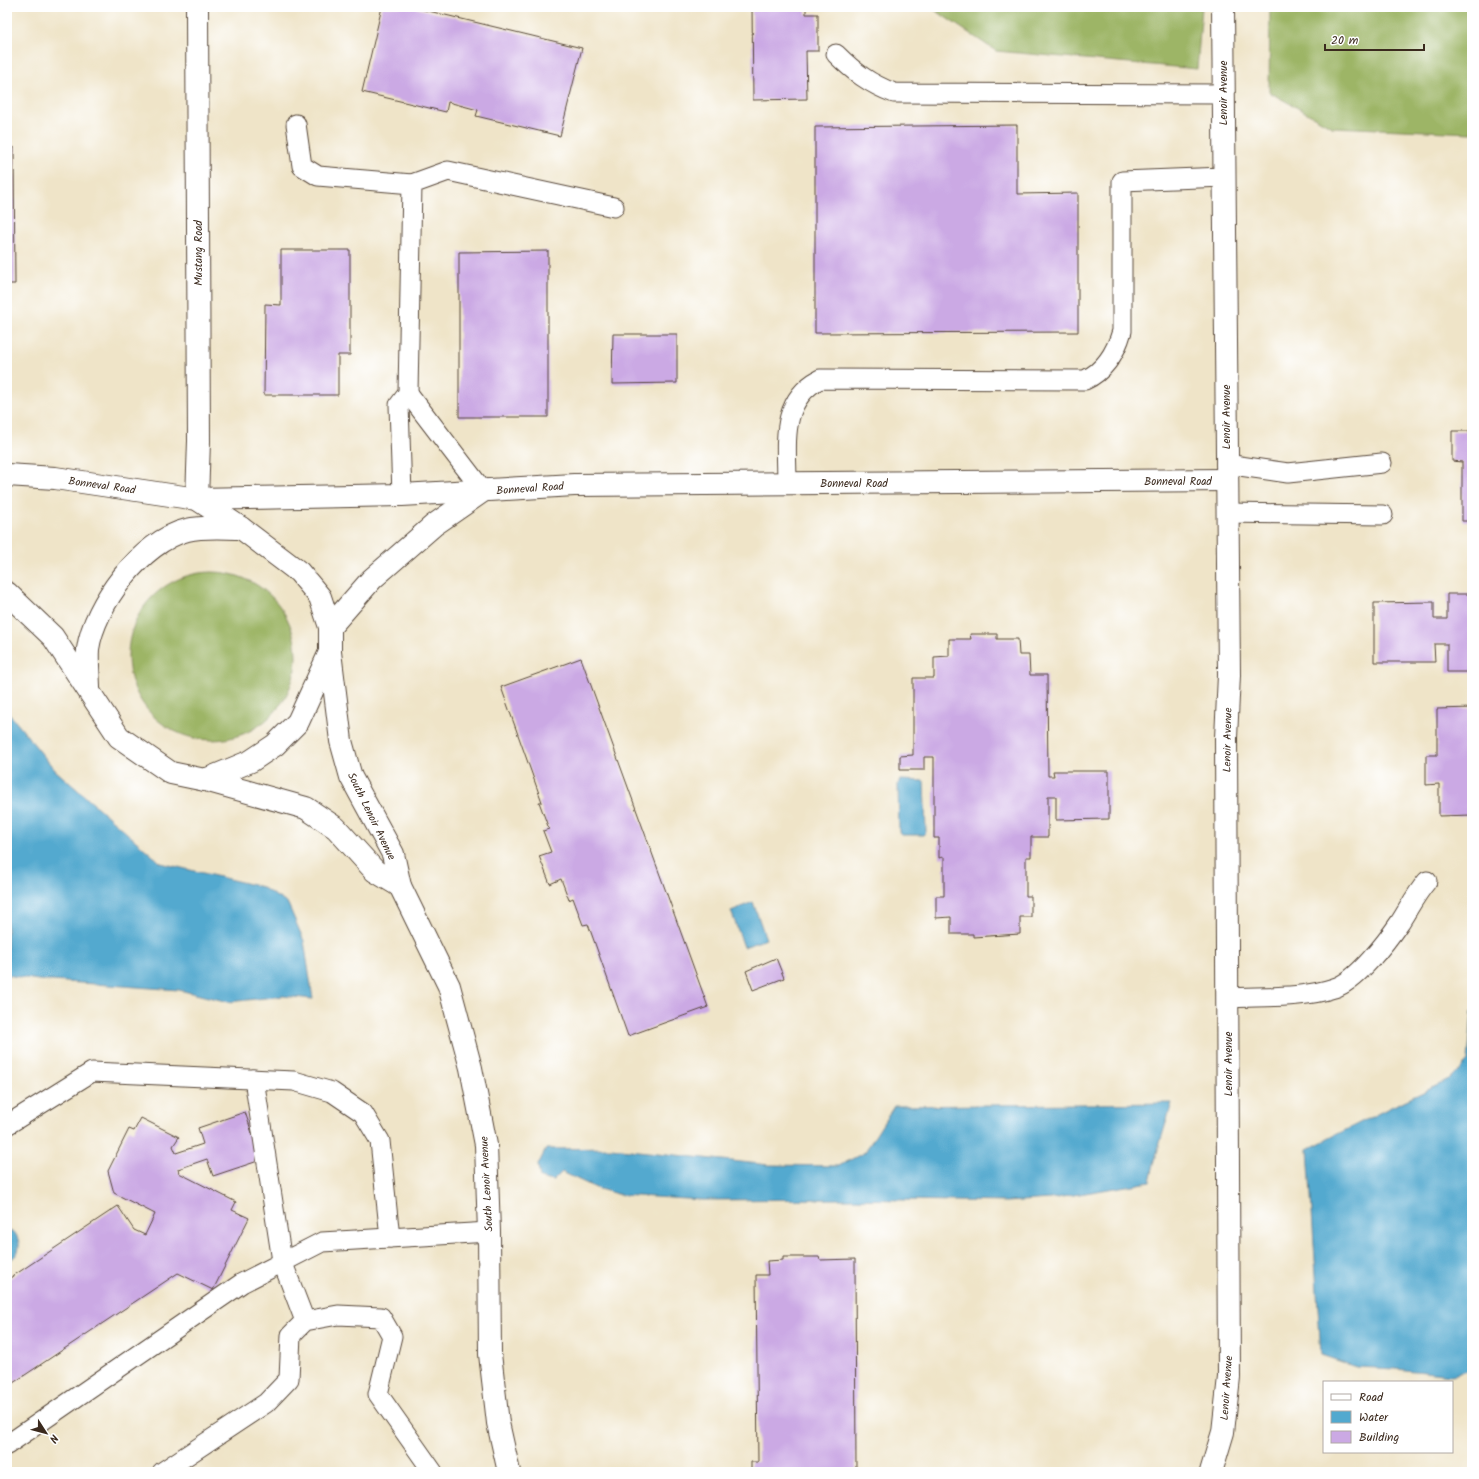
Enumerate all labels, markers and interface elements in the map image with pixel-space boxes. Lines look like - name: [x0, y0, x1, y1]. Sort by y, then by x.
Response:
- scale bar: [1325, 26, 1424, 52]
- text: 20 m: [1331, 31, 1359, 50]
- street label: Lenoir Avenue: [1215, 61, 1233, 125]
- street label: Mustang Road: [190, 220, 208, 286]
- street label: Lenoir Avenue: [1218, 385, 1236, 449]
- street label: Bonneval Road: [67, 472, 137, 500]
- street label: Bonneval Road: [1144, 473, 1212, 491]
- street label: Bonneval Road: [820, 475, 888, 493]
- street label: Bonneval Road: [496, 478, 565, 500]
- street label: Lenoir Avenue: [1218, 707, 1238, 773]
- street label: South Lenoir Avenue: [342, 770, 400, 863]
- street label: Lenoir Avenue: [1220, 1032, 1238, 1096]
- street label: South Lenoir Avenue: [476, 1136, 498, 1232]
- street label: Lenoir Avenue: [1216, 1355, 1238, 1421]
- legend: [1323, 1381, 1453, 1453]
- text: Road: [1359, 1388, 1384, 1407]
- text: Water: [1359, 1408, 1389, 1427]
- north arrow: [26, 1413, 66, 1453]
- text: Building: [1359, 1428, 1399, 1447]
- text: N: [44, 1430, 63, 1446]

